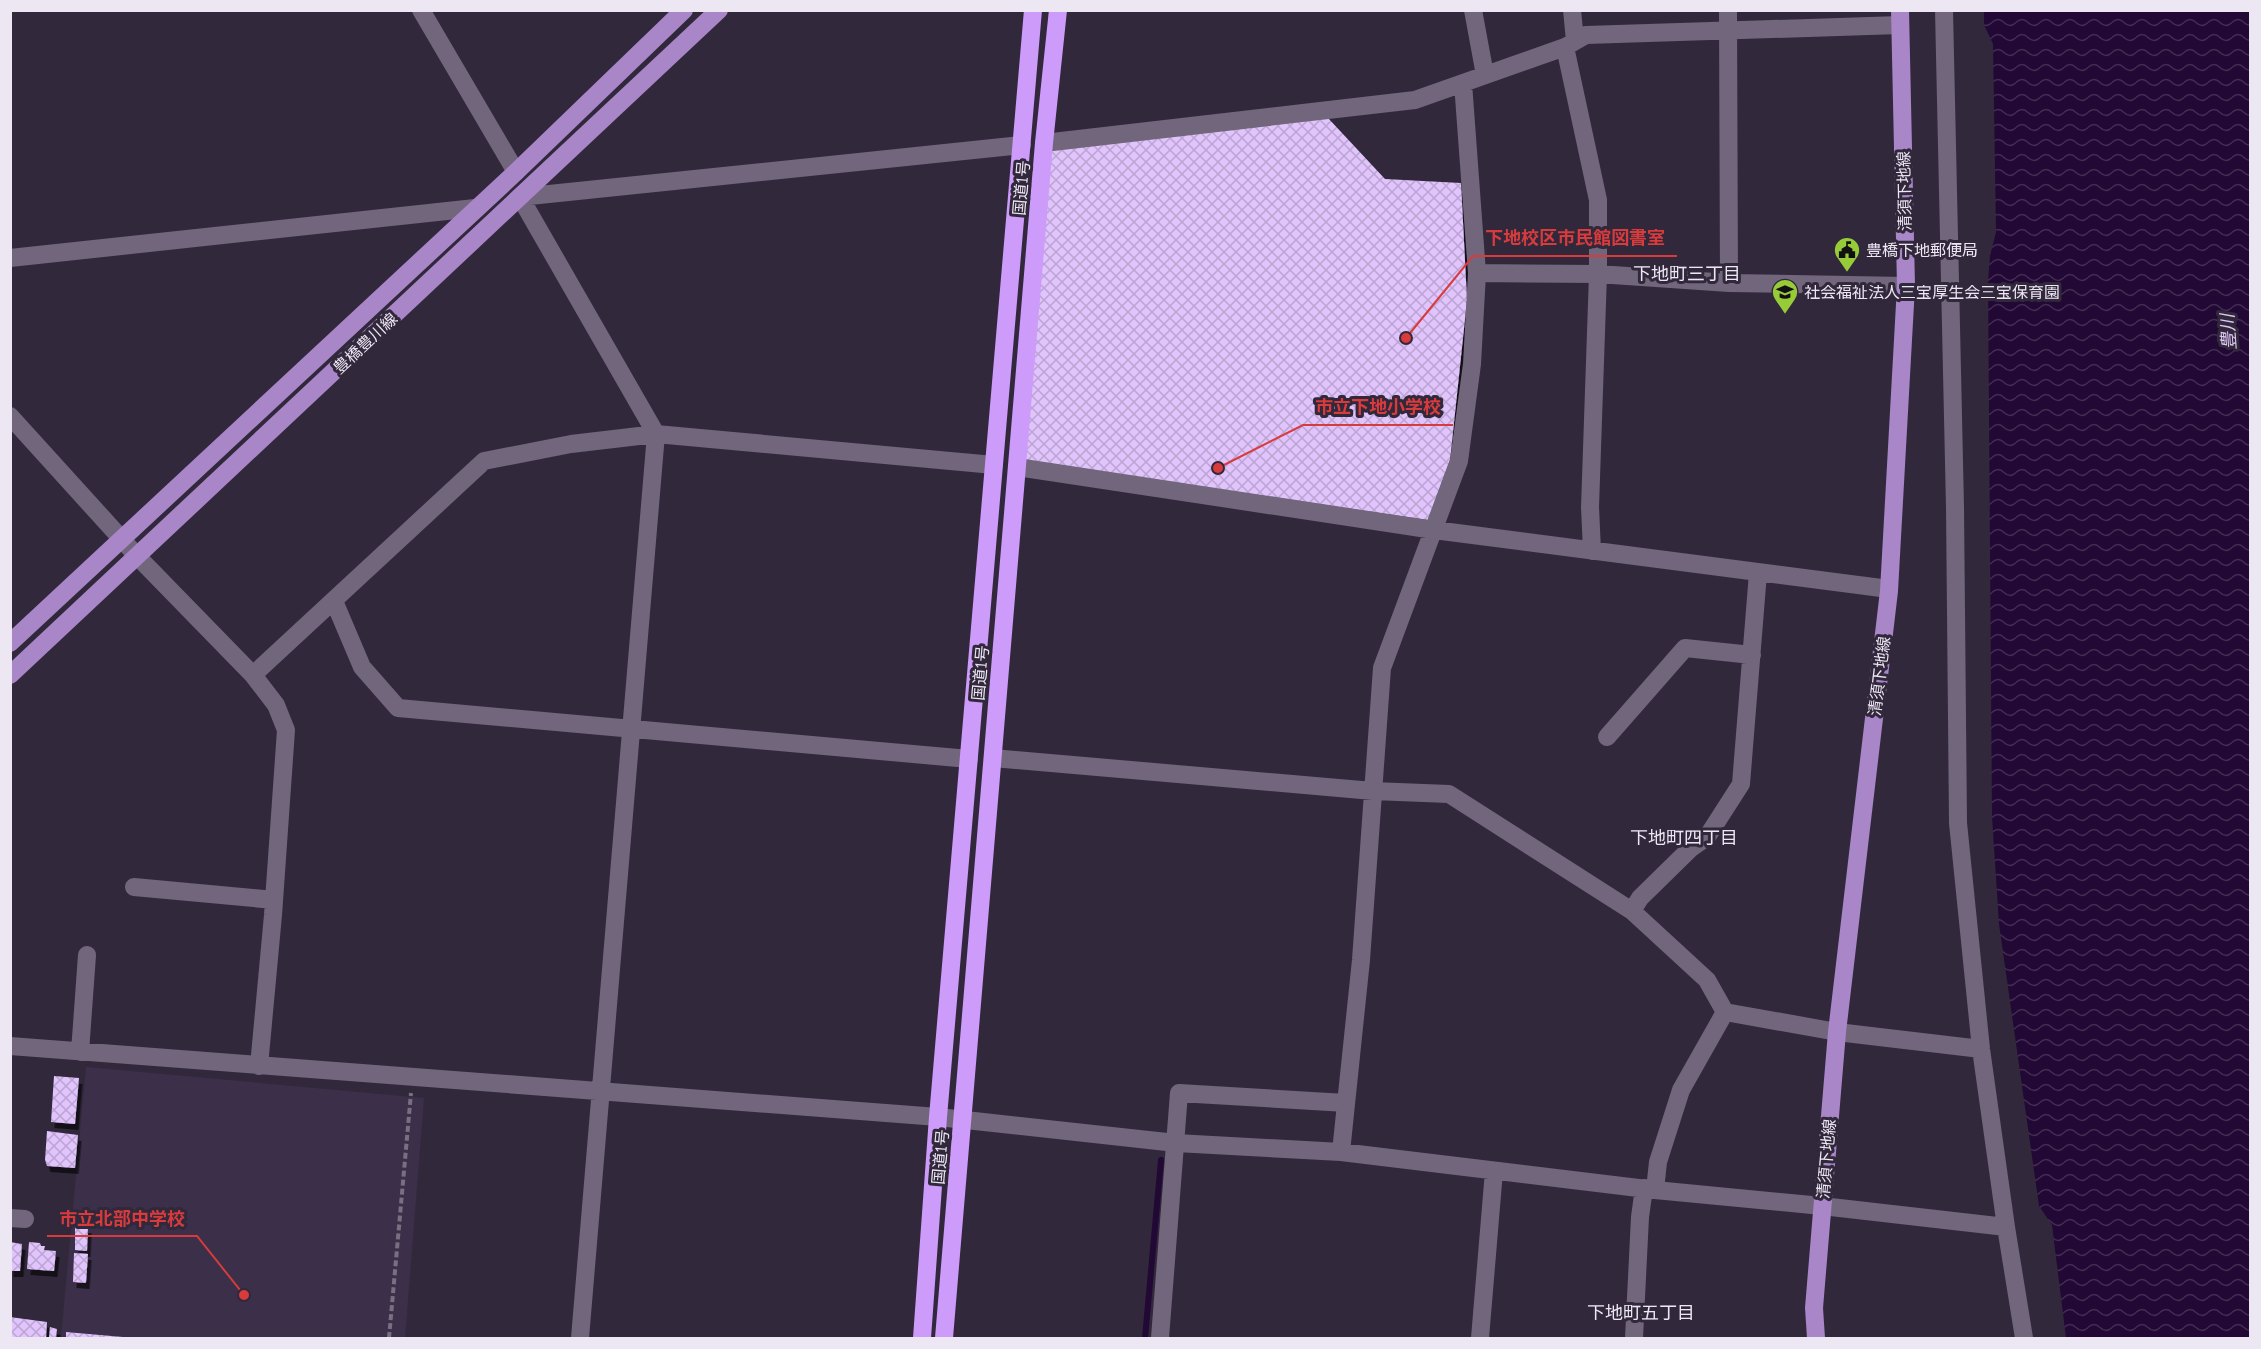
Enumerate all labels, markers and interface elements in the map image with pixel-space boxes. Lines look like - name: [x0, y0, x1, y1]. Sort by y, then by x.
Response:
- street label: 清須下地線: [1893, 151, 1915, 231]
- street label: 国道1号: [1009, 160, 1033, 216]
- callout: 下地校区市民館図書室: [1473, 220, 1677, 256]
- text: 下地校区市民館図書室: [1485, 226, 1665, 249]
- public building icon: 豊橋下地郵便局: [1832, 235, 1862, 273]
- place label: 豊橋下地郵便局: [1866, 240, 1978, 260]
- district label: 下地町三丁目: [1633, 262, 1741, 285]
- school or university icon: 社会福祉法人三宝厚生会三宝保育園: [1770, 277, 1800, 315]
- place label: 社会福祉法人三宝厚生会三宝保育園: [1804, 282, 2060, 302]
- street label: 豊橋豊川線: [329, 308, 401, 378]
- water label: 豊川: [2215, 311, 2241, 351]
- callout: 市立下地小学校: [1303, 389, 1453, 425]
- text: 市立下地小学校: [1315, 395, 1441, 418]
- street label: 清須下地線: [1864, 635, 1894, 717]
- street label: 国道1号: [968, 645, 992, 701]
- district label: 下地町四丁目: [1630, 826, 1738, 849]
- street label: 清須下地線: [1813, 1118, 1839, 1200]
- street label: 国道1号: [928, 1129, 952, 1185]
- callout: 市立北部中学校: [47, 1200, 197, 1236]
- text: 市立北部中学校: [59, 1207, 185, 1230]
- district label: 下地町五丁目: [1587, 1301, 1695, 1324]

